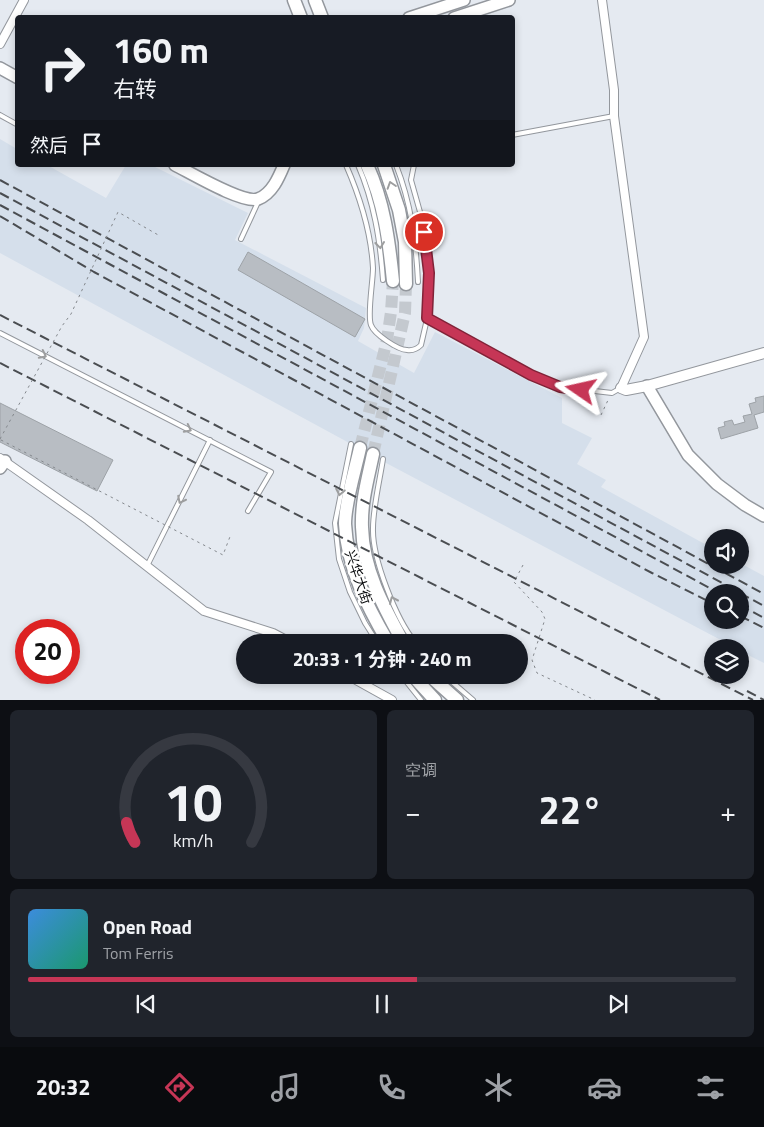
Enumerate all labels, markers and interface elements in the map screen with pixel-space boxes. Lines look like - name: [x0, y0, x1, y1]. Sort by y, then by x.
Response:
- text: 160 m: [113, 23, 209, 77]
- icon: right: [30, 35, 95, 100]
- text: 右转: [113, 72, 157, 106]
- text: 然后: [30, 130, 68, 159]
- icon: arrive: [78, 130, 106, 158]
- one-way arrow: [387, 181, 397, 190]
- pin: [403, 211, 445, 253]
- icon: arrive: [410, 218, 438, 246]
- one-way arrow: [374, 242, 385, 250]
- one-way arrow: [38, 349, 47, 359]
- position arrow: [554, 363, 606, 415]
- one-way arrow: [183, 423, 192, 433]
- one-way arrow: [336, 487, 346, 496]
- one-way arrow: [177, 494, 187, 503]
- map controls: [704, 529, 749, 684]
- button: sound: [704, 529, 749, 574]
- street label: 兴华大街: [340, 547, 378, 607]
- button: search: [704, 584, 749, 629]
- one-way arrow: [388, 596, 399, 605]
- speed limit sign: 20: [15, 619, 80, 684]
- button: layers: [704, 639, 749, 684]
- text: 20:33 · 1 分钟 · 240 m: [293, 644, 471, 673]
- text: 空调: [405, 758, 437, 782]
- text: 10: [164, 762, 223, 841]
- text: 22°: [539, 781, 602, 839]
- text: −: [405, 790, 421, 833]
- text: +: [720, 790, 736, 833]
- text: km/h: [173, 827, 214, 854]
- text: Open Road: [103, 912, 192, 941]
- text: Tom Ferris: [103, 941, 174, 965]
- icon: previous: [132, 990, 160, 1018]
- icon: pause: [368, 990, 396, 1018]
- icon: next: [604, 990, 632, 1018]
- text: 20:32: [36, 1070, 91, 1104]
- icon: directions: [162, 1070, 197, 1105]
- icon: music: [268, 1070, 303, 1105]
- icon: phone: [374, 1070, 409, 1105]
- icon: climate: [481, 1070, 516, 1105]
- icon: car: [587, 1070, 622, 1105]
- icon: filters: [693, 1070, 728, 1105]

